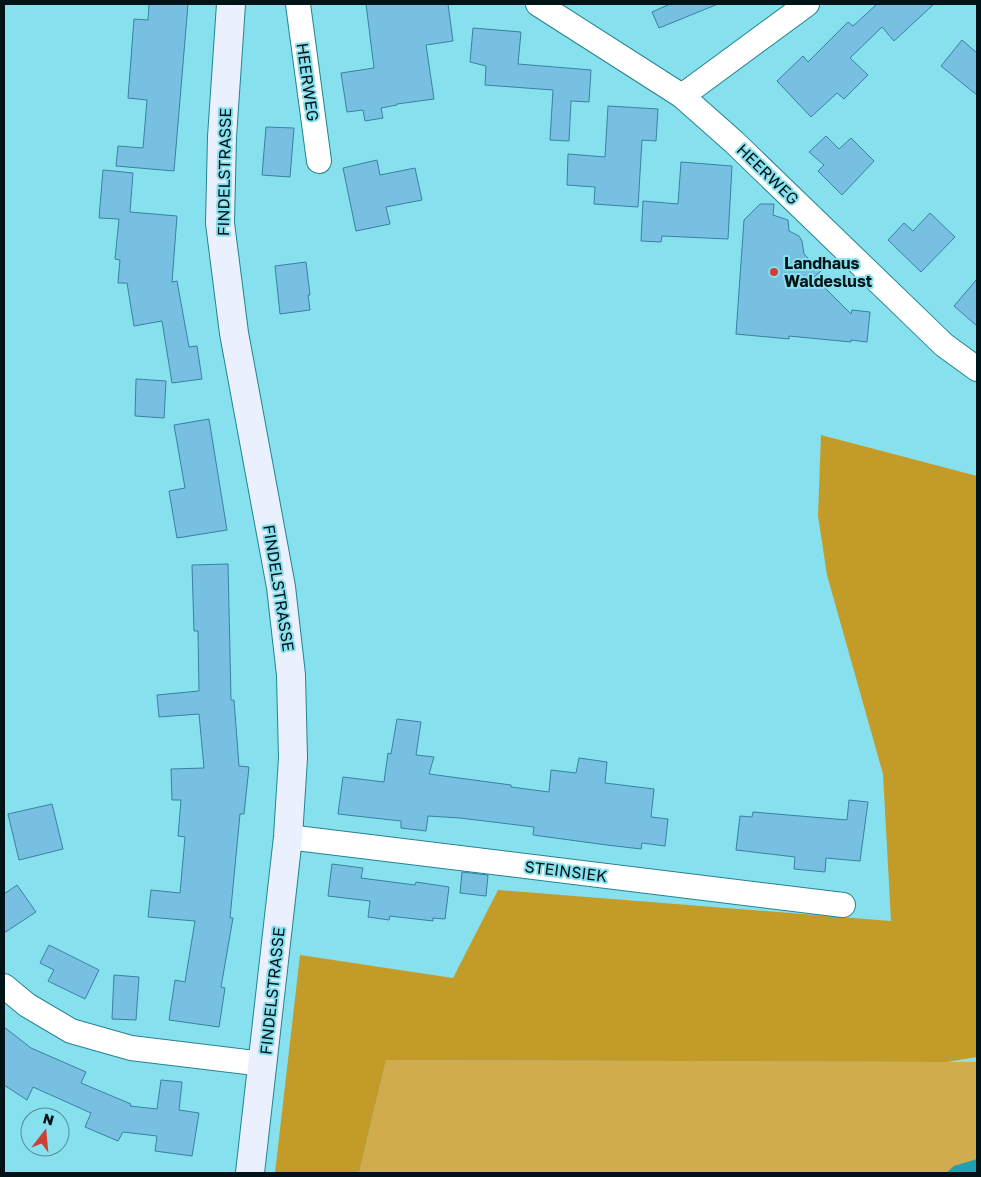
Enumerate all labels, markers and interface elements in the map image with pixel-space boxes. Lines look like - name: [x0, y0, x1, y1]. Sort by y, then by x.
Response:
- street label: HEERWEG: [293, 42, 323, 122]
- street label: FINDELSTRASSE: [213, 108, 235, 236]
- street label: HEERWEG: [733, 139, 803, 209]
- place label: Landhaus Waldeslust: [784, 253, 872, 291]
- marker: Landhaus Waldeslust: [768, 266, 780, 278]
- street label: FINDELSTRASSE: [259, 523, 299, 653]
- street label: STEINSIEK: [524, 856, 608, 886]
- street label: FINDELSTRASSE: [255, 926, 289, 1056]
- north arrow: [20, 1107, 70, 1157]
- text: N: [41, 1109, 56, 1129]

